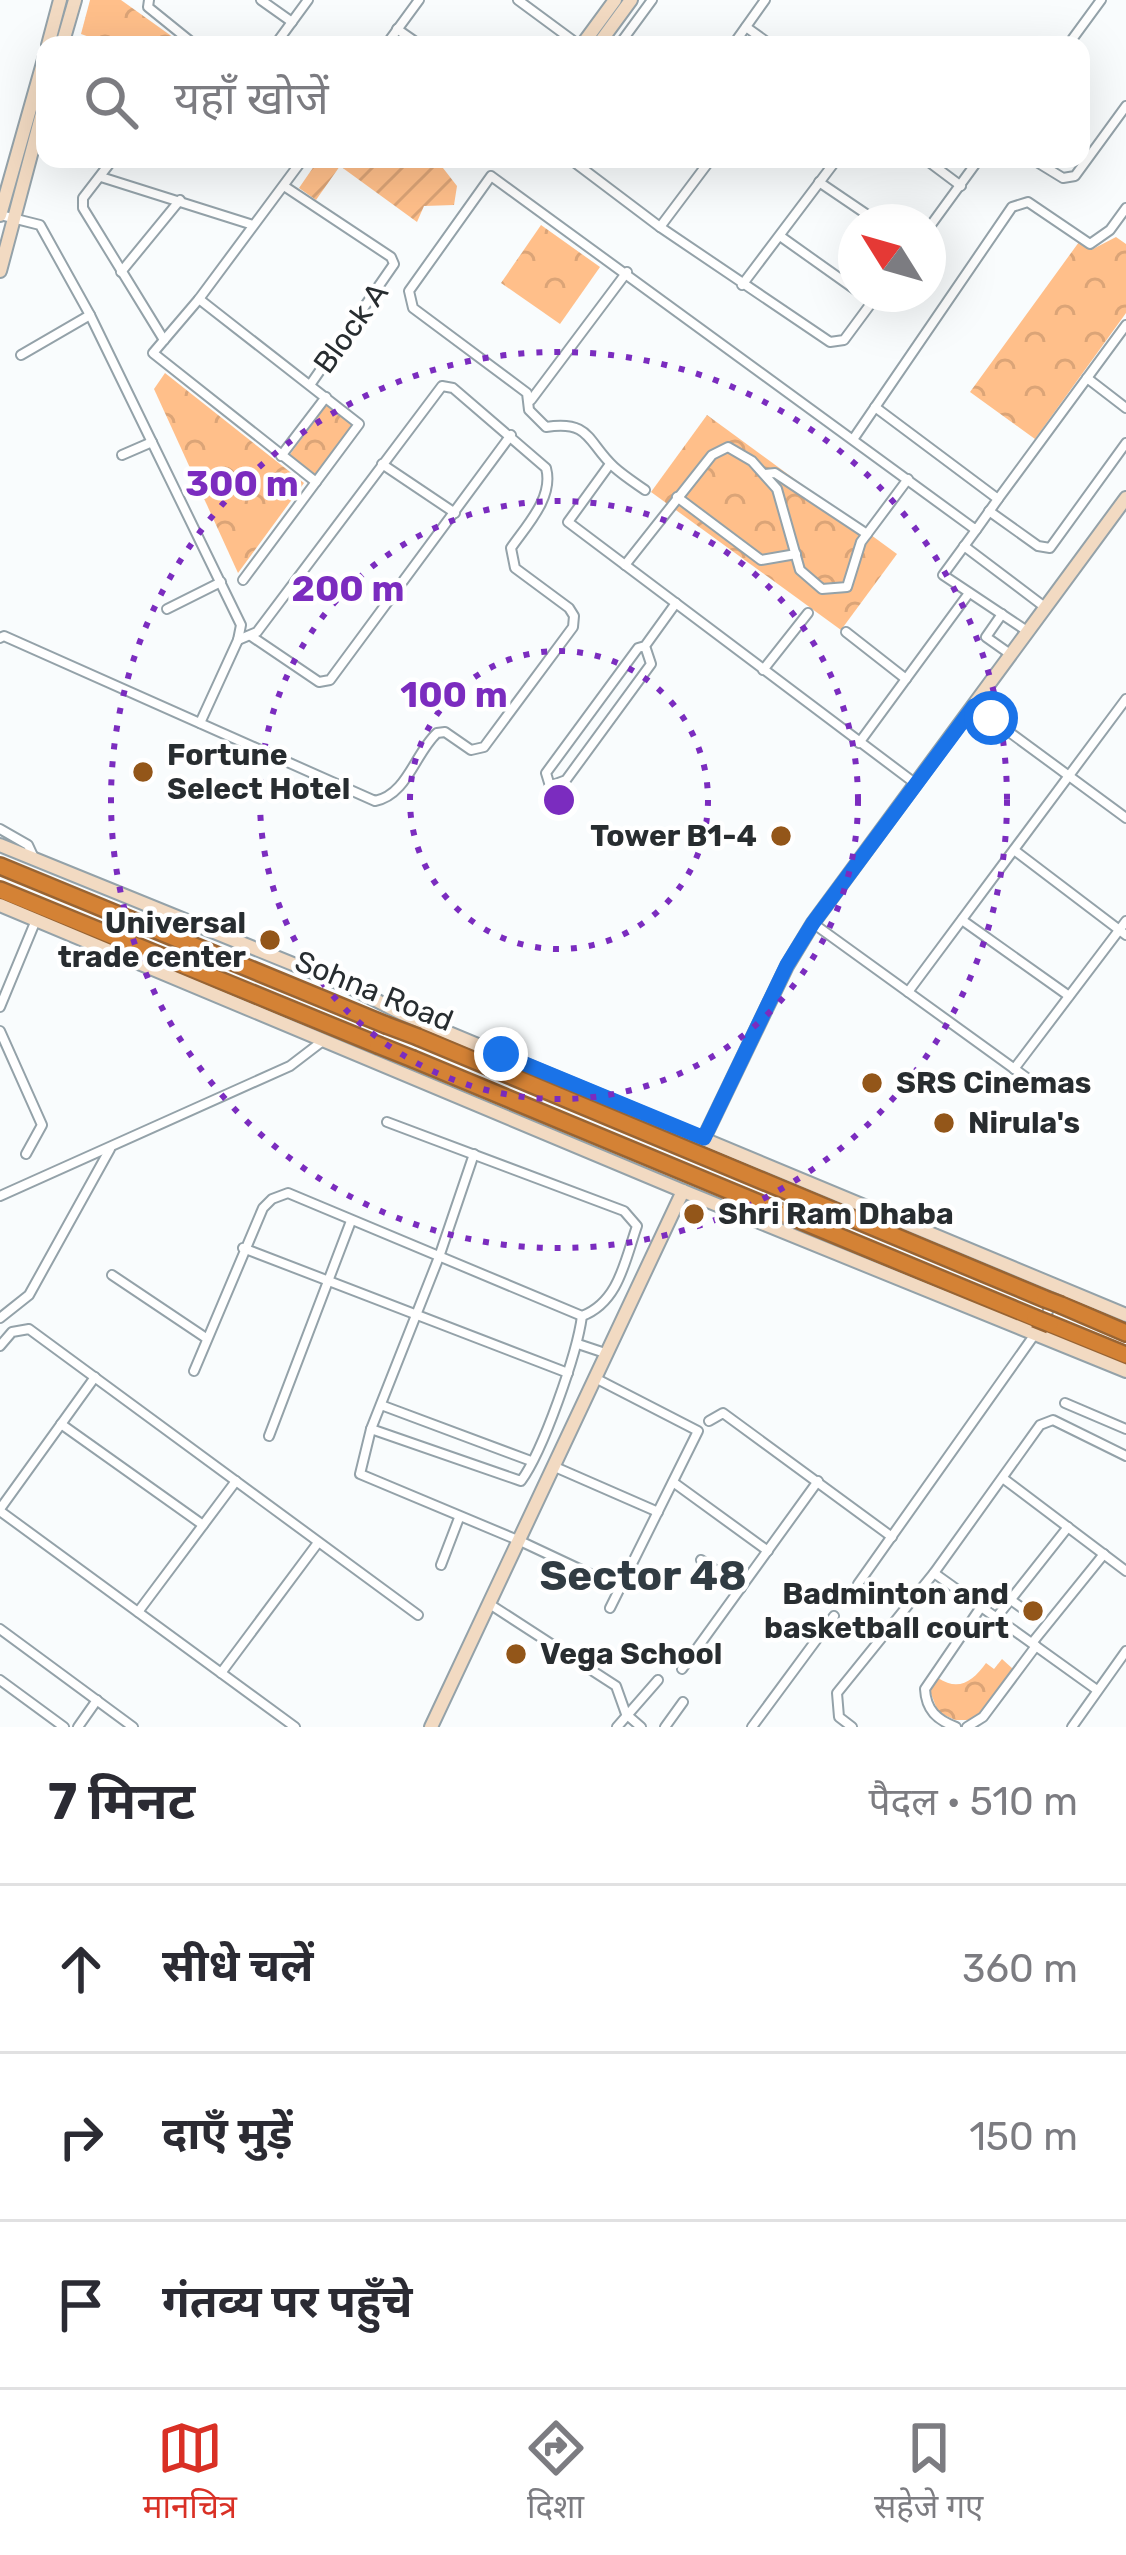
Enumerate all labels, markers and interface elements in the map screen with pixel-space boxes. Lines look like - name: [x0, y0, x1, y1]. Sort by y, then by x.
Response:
- search box: [36, 36, 1090, 168]
- icon: search: [78, 69, 144, 135]
- text: यहाँ खोजें: [174, 72, 329, 125]
- north arrow: [838, 204, 946, 312]
- street label: Block A: [306, 276, 396, 380]
- text: 300 m: [185, 462, 299, 505]
- text: 200 m: [291, 567, 405, 610]
- text: 100 m: [400, 673, 508, 716]
- route start: [964, 691, 1018, 745]
- place label: Fortune Select Hotel: [167, 737, 350, 807]
- marker: Fortune Select Hotel: [130, 759, 156, 785]
- centre of rings: [538, 779, 580, 821]
- place label: Tower B1-4: [590, 818, 757, 854]
- marker: Tower B1-4: [768, 823, 794, 849]
- place label: Universal trade center: [58, 905, 246, 975]
- marker: Universal trade center: [257, 927, 283, 953]
- street label: Sohna Road: [290, 943, 458, 1039]
- route end: [474, 1027, 528, 1081]
- place label: SRS Cinemas: [896, 1065, 1091, 1101]
- marker: SRS Cinemas: [859, 1070, 885, 1096]
- place label: Nirula's: [968, 1105, 1080, 1141]
- marker: Nirula's: [931, 1110, 957, 1136]
- place label: Shri Ram Dhaba: [718, 1196, 954, 1232]
- marker: Shri Ram Dhaba: [681, 1201, 707, 1227]
- district label: Sector 48: [539, 1551, 747, 1601]
- place label: Badminton and basketball court: [764, 1576, 1009, 1646]
- marker: Badminton and basketball court: [1020, 1598, 1046, 1624]
- place label: Vega School: [540, 1636, 722, 1672]
- marker: Vega School: [503, 1641, 529, 1667]
- text: 7 मिनट: [48, 1771, 195, 1832]
- text: पैदल · 510 m: [868, 1779, 1078, 1825]
- icon: ahead: [48, 1936, 114, 2002]
- text: सीधे चलें: [162, 1939, 313, 1992]
- text: 360 m: [962, 1946, 1078, 1992]
- icon: right: [48, 2104, 114, 2170]
- text: दाएँ मुड़ें: [162, 2107, 292, 2160]
- text: 150 m: [969, 2114, 1078, 2160]
- icon: arrive: [48, 2272, 114, 2338]
- text: गंतव्य पर पहुँचे: [162, 2275, 413, 2328]
- tab: मानचित्र: [143, 2415, 237, 2531]
- tab: दिशा: [523, 2415, 589, 2531]
- tab: सहेजे गए: [874, 2415, 983, 2531]

